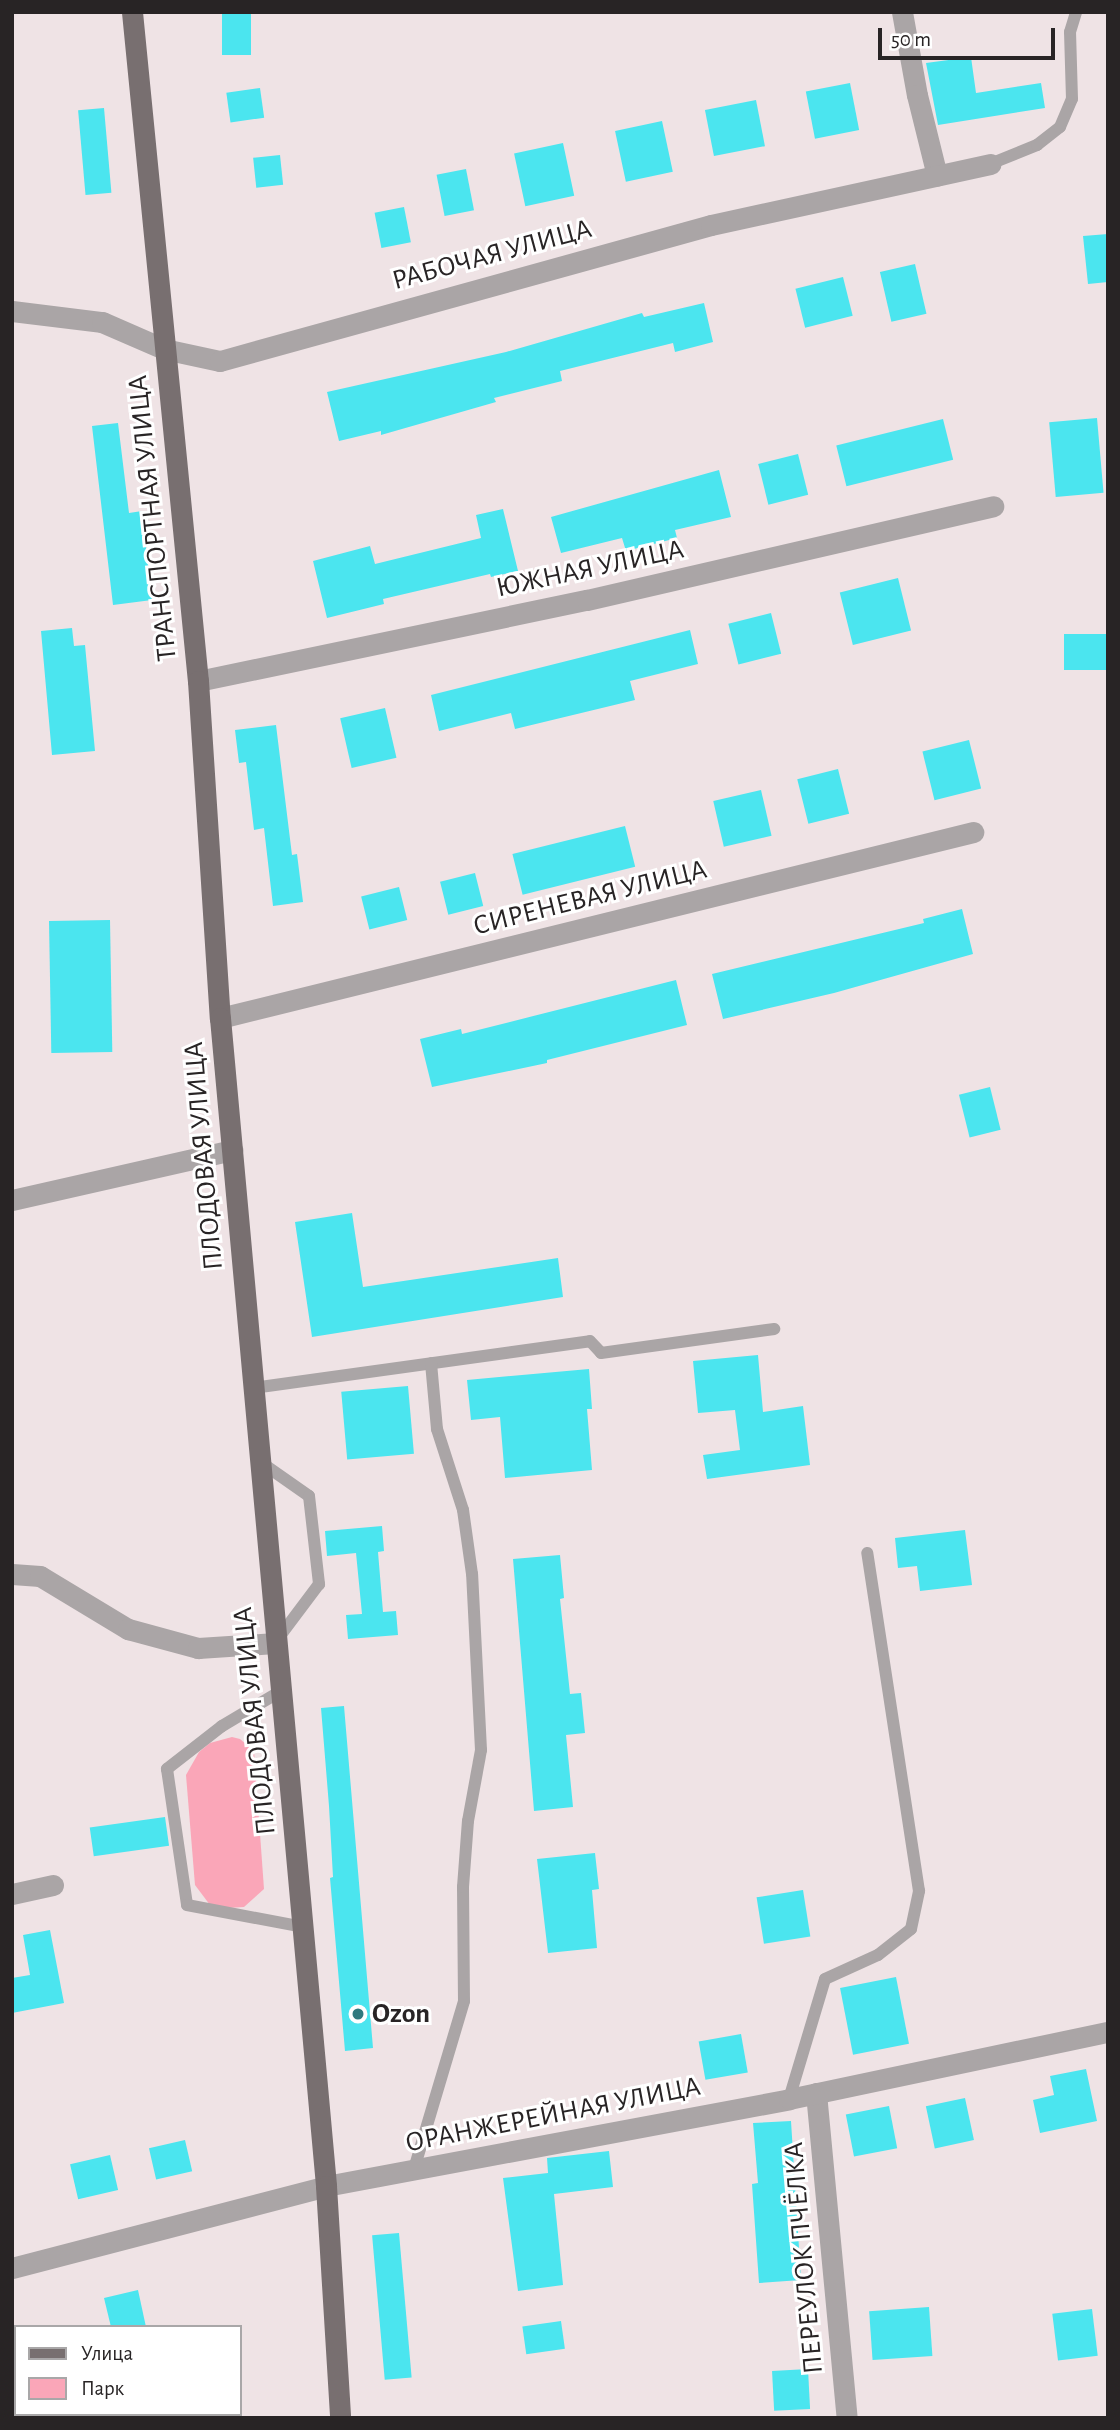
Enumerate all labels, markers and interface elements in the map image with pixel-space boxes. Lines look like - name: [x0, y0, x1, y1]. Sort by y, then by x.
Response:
- scale bar: [882, 14, 1059, 58]
- text: 50 m: [891, 29, 931, 50]
- street label: РАБОЧАЯ УЛИЦА: [389, 212, 595, 298]
- street label: ТРАНСПОРТНАЯ УЛИЦА: [121, 373, 185, 663]
- street label: ЮЖНАЯ УЛИЦА: [493, 533, 687, 605]
- street label: СИРЕНЕВАЯ УЛИЦА: [470, 853, 710, 943]
- street label: ПЛОДОВАЯ УЛИЦА: [177, 1040, 231, 1272]
- street label: ПЛОДОВАЯ УЛИЦА: [226, 1605, 284, 1837]
- place label: Ozon: [372, 1997, 430, 2031]
- marker: Ozon: [350, 2006, 366, 2022]
- street label: ОРАНЖЕРЕЙНАЯ УЛИЦА: [403, 2070, 703, 2160]
- street label: ПЕРЕУЛОК ПЧЁЛКА: [777, 2141, 831, 2375]
- legend: [14, 2325, 242, 2416]
- text: Улица: [81, 2343, 133, 2364]
- text: Парк: [81, 2378, 124, 2399]

